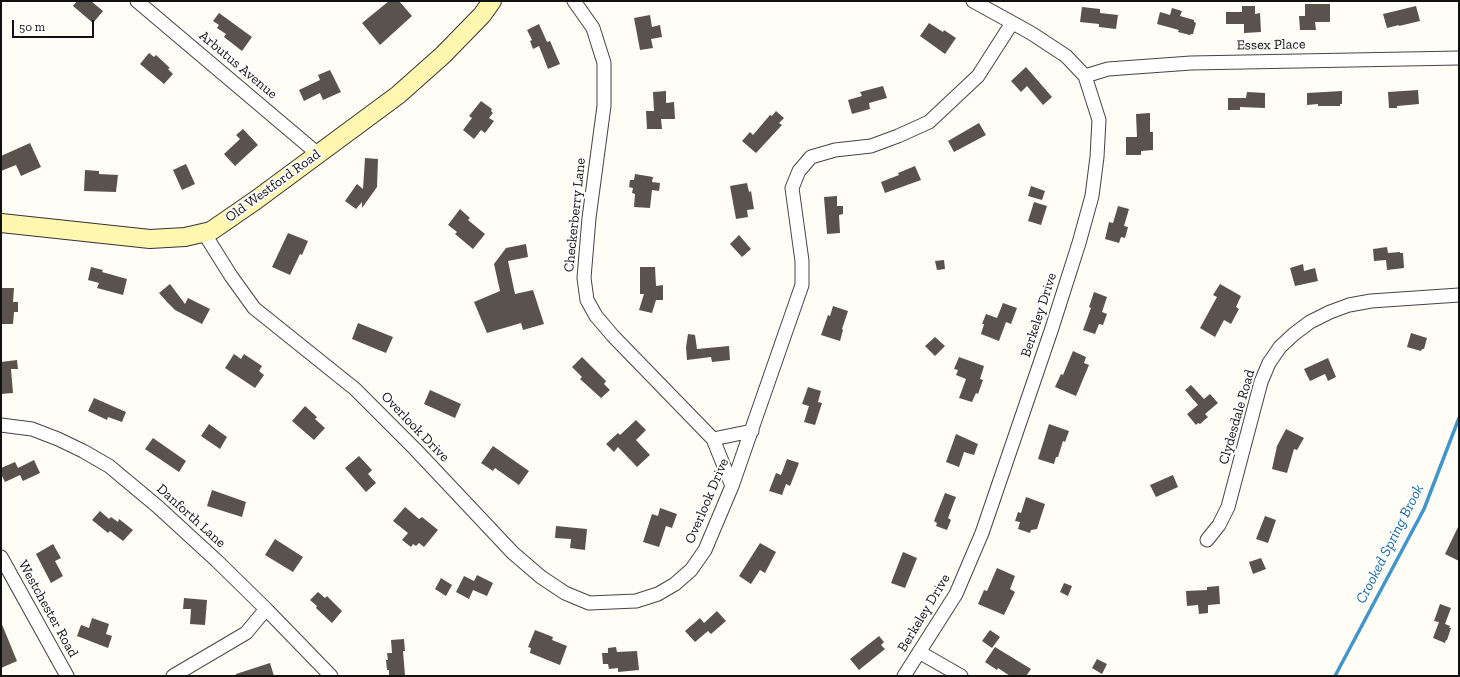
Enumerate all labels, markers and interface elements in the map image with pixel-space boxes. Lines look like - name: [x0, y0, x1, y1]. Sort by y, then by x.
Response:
- scale bar: [14, 12, 96, 38]
- text: 50 m: [19, 20, 45, 34]
- street label: Arbutus Avenue: [195, 27, 281, 103]
- street label: Essex Place: [1236, 36, 1306, 54]
- street label: Old Westford Road: [222, 146, 324, 226]
- street label: Checkerberry Lane: [561, 157, 589, 273]
- street label: Berkeley Drive: [1017, 271, 1061, 359]
- street label: Clydesdale Road: [1215, 368, 1259, 466]
- street label: Overlook Drive: [377, 388, 453, 466]
- street label: Overlook Drive: [681, 456, 733, 546]
- street label: Danforth Lane: [153, 481, 229, 551]
- water label: Crooked Spring Brook: [1352, 481, 1428, 607]
- street label: Westchester Road: [14, 558, 82, 660]
- street label: Berkeley Drive: [894, 571, 954, 655]

